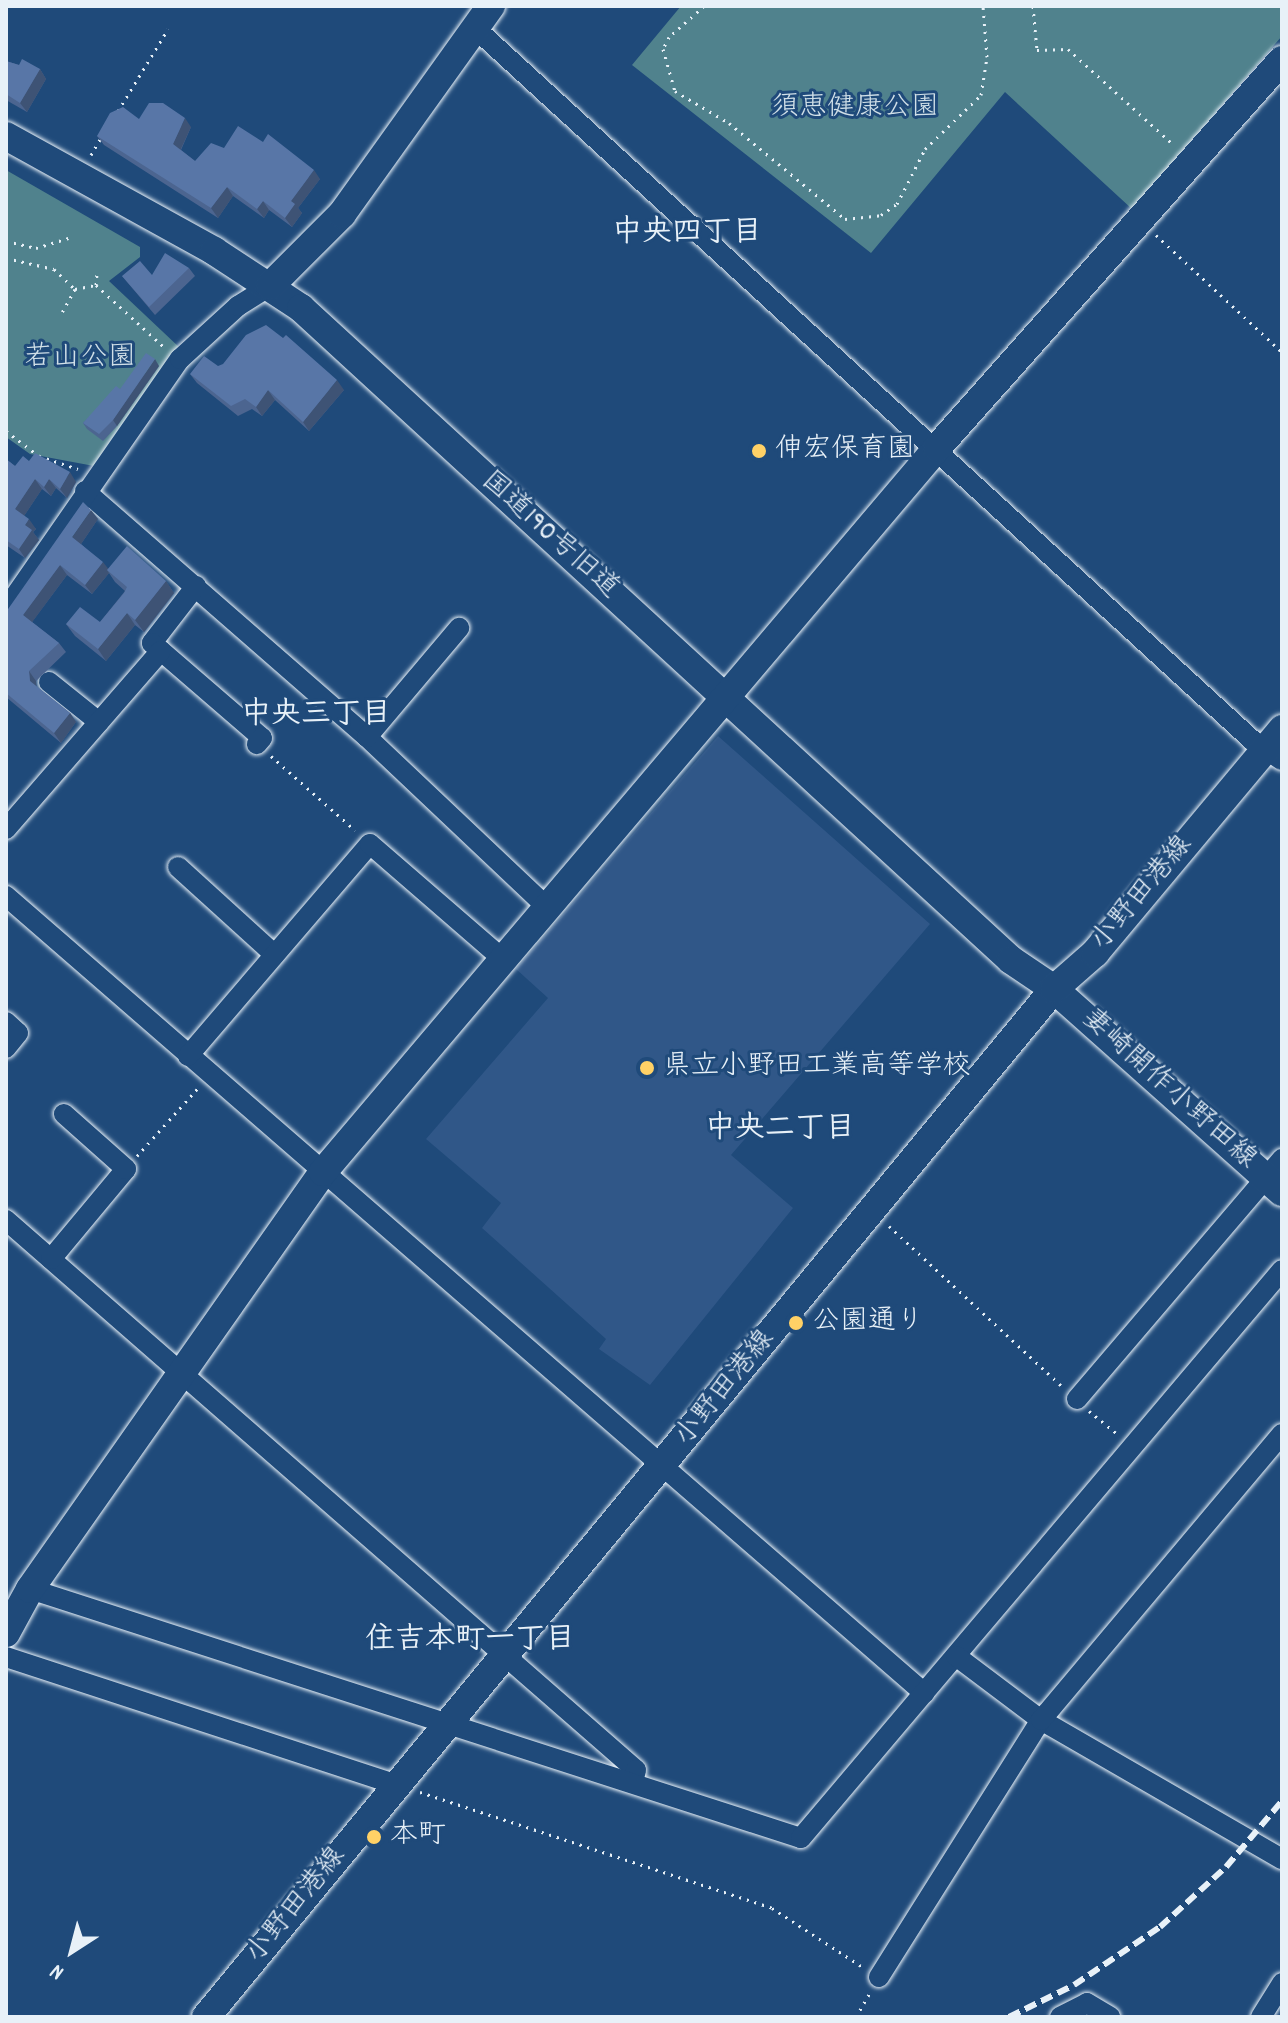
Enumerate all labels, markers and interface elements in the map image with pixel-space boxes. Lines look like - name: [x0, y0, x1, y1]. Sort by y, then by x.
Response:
- park label: 須恵健康公園: [771, 92, 939, 126]
- district label: 中央四丁目: [612, 217, 762, 253]
- park label: 若山公園: [24, 342, 136, 376]
- place label: 伸宏保育園: [775, 434, 915, 468]
- marker: 伸宏保育園: [750, 442, 768, 460]
- street label: 国道190号旧道: [473, 465, 625, 607]
- district label: 中央三丁目: [241, 699, 391, 735]
- street label: 小野田港線: [1085, 830, 1201, 958]
- street label: 妻崎開作小野田線: [1074, 1003, 1262, 1177]
- place label: 県立小野田工業高等学校: [663, 1051, 971, 1085]
- marker: 県立小野田工業高等学校: [638, 1059, 656, 1077]
- district label: 中央二丁目: [705, 1113, 855, 1149]
- place label: 公園通り: [812, 1306, 924, 1340]
- marker: 公園通り: [787, 1314, 805, 1332]
- street label: 小野田港線: [669, 1324, 783, 1454]
- district label: 住吉本町一丁目: [365, 1624, 575, 1660]
- place label: 本町: [390, 1820, 446, 1854]
- marker: 本町: [365, 1828, 383, 1846]
- street label: 小野田港線: [240, 1841, 354, 1971]
- north arrow: [32, 1911, 112, 1991]
- text: N: [44, 1955, 71, 1987]

